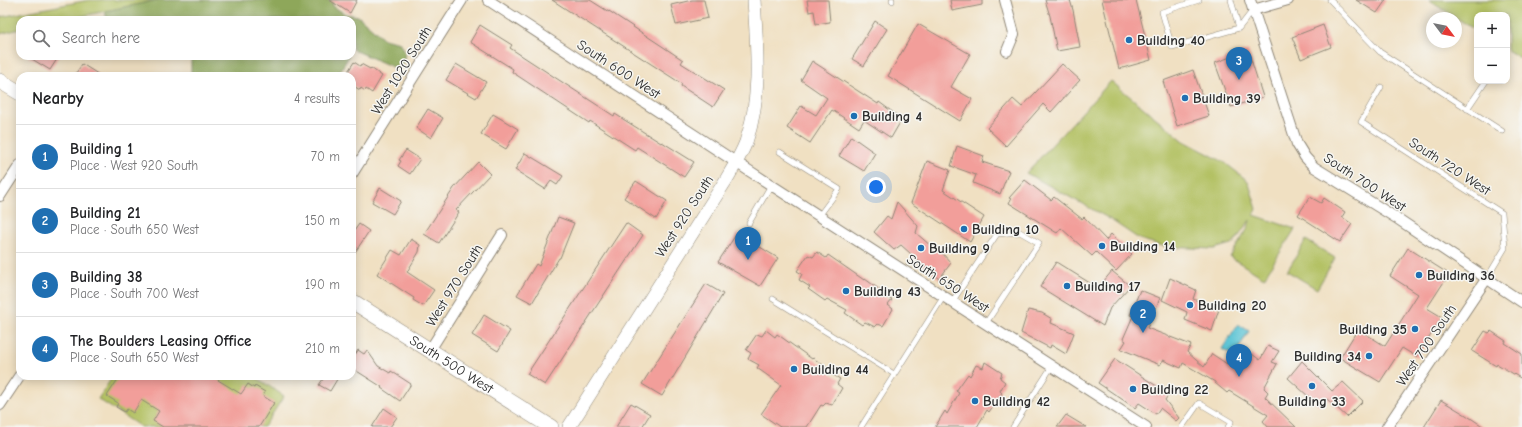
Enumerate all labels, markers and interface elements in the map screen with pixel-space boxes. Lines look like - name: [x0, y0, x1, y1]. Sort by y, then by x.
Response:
- north arrow: [1426, 12, 1462, 48]
- map controls: [1474, 12, 1510, 84]
- button: +: [1474, 12, 1510, 48]
- search box: [16, 16, 356, 60]
- street label: West 1020 South: [367, 23, 435, 118]
- icon: search: [30, 27, 52, 49]
- text: Search here: [62, 29, 140, 47]
- place label: Building 40: [1137, 32, 1205, 49]
- marker: Building 40: [1124, 35, 1134, 45]
- street label: South 600 West: [574, 36, 664, 103]
- pin: 3: [1226, 47, 1252, 80]
- button: −: [1474, 48, 1510, 84]
- text: Nearby: [32, 89, 83, 108]
- place label: Building 39: [1193, 90, 1261, 107]
- text: 4 results: [294, 91, 340, 106]
- marker: Building 39: [1180, 93, 1190, 103]
- place label: Building 4: [862, 108, 922, 125]
- marker: Building 4: [849, 111, 859, 121]
- street label: South 720 West: [1406, 134, 1494, 200]
- text: Building 1: [70, 140, 133, 158]
- text: 1: [42, 149, 48, 164]
- text: 70 m: [311, 149, 340, 164]
- street label: South 700 West: [1320, 149, 1410, 216]
- text: Place · West 920 South: [70, 158, 198, 173]
- street label: West 920 South: [652, 172, 717, 261]
- your location: [866, 177, 886, 197]
- text: Building 21: [70, 204, 141, 222]
- text: 2: [42, 213, 48, 228]
- text: 150 m: [305, 213, 340, 228]
- place label: Building 10: [972, 221, 1039, 238]
- text: Place · South 650 West: [70, 222, 199, 237]
- marker: Building 10: [959, 224, 969, 234]
- pin: 1: [735, 227, 761, 260]
- place label: Building 14: [1110, 238, 1176, 255]
- place label: Building 9: [929, 240, 990, 257]
- street label: West 970 South: [422, 241, 486, 330]
- marker: Building 14: [1097, 241, 1107, 251]
- marker: Building 9: [916, 243, 926, 253]
- street label: South 650 West: [903, 250, 993, 317]
- place label: Building 36: [1427, 267, 1495, 284]
- text: Building 38: [70, 268, 142, 286]
- marker: Building 36: [1414, 270, 1424, 280]
- text: 3: [42, 277, 48, 292]
- text: 190 m: [305, 277, 340, 292]
- place label: Building 17: [1075, 278, 1141, 295]
- marker: Building 17: [1062, 281, 1072, 291]
- place label: Building 43: [854, 283, 921, 300]
- text: Place · South 700 West: [70, 286, 199, 301]
- marker: Building 43: [841, 286, 851, 296]
- place label: Building 20: [1198, 297, 1266, 314]
- pin: 2: [1130, 300, 1156, 333]
- marker: Building 20: [1185, 300, 1195, 310]
- street label: West 700 South: [1393, 301, 1460, 389]
- place label: Building 35: [1339, 321, 1407, 338]
- marker: Building 35: [1410, 324, 1420, 334]
- text: The Boulders Leasing Office: [70, 332, 251, 350]
- street label: South 500 West: [406, 332, 497, 398]
- text: 4: [42, 341, 48, 356]
- text: 210 m: [305, 341, 340, 356]
- pin: 4: [1226, 344, 1252, 377]
- place label: Building 34: [1294, 348, 1361, 365]
- text: Place · South 650 West: [70, 350, 199, 365]
- marker: Building 34: [1364, 351, 1374, 361]
- place label: Building 44: [802, 361, 869, 378]
- marker: Building 44: [789, 364, 799, 374]
- place label: Building 22: [1141, 381, 1208, 398]
- marker: Building 33: [1307, 381, 1317, 391]
- marker: Building 22: [1128, 384, 1138, 394]
- place label: Building 42: [983, 393, 1050, 410]
- place label: Building 33: [1278, 393, 1346, 410]
- marker: Building 42: [970, 396, 980, 406]

